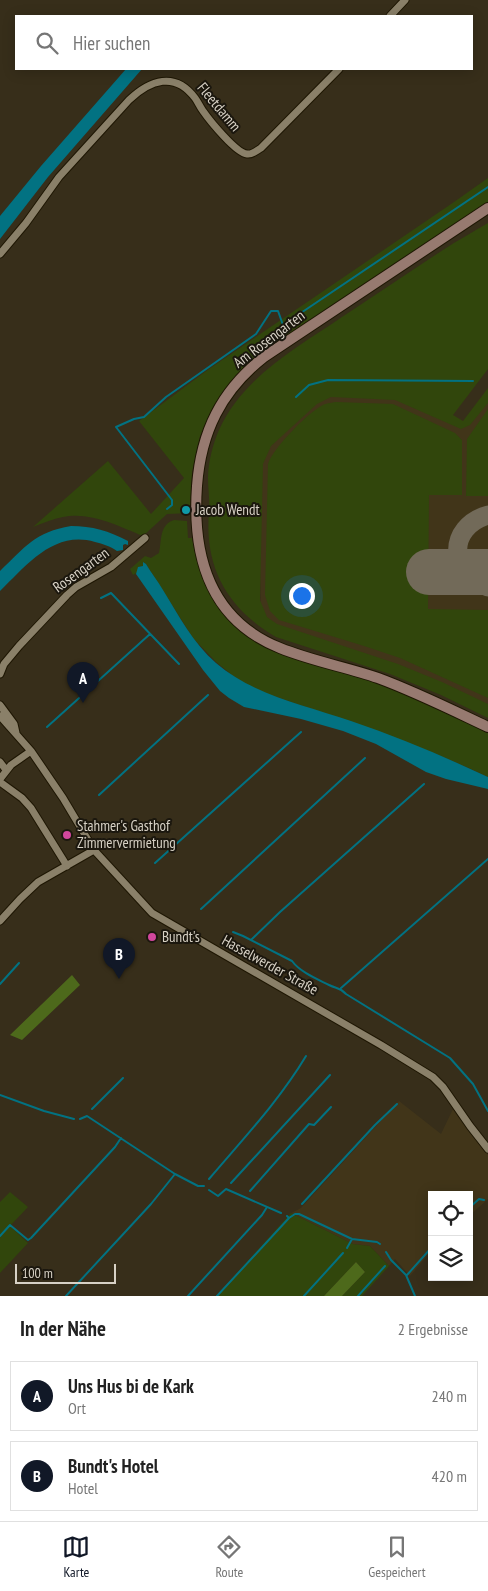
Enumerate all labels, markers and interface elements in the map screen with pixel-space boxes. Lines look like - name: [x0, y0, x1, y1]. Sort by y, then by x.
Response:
- search box: [15, 15, 473, 70]
- icon: search: [33, 29, 61, 57]
- text: Hier suchen: [73, 31, 150, 55]
- street label: Fleetdamm: [193, 78, 245, 135]
- street label: Am Rosengarten: [229, 306, 308, 372]
- place label: Jacob Wendt: [195, 500, 260, 519]
- marker: Jacob Wendt: [180, 504, 192, 516]
- street label: Rosengarten: [49, 543, 112, 596]
- your location: [289, 583, 315, 609]
- pin: A: [67, 662, 99, 703]
- place label: Stahmer's Gasthof Zimmervermietung: [77, 816, 176, 852]
- marker: Stahmer's Gasthof Zimmervermietung: [61, 829, 73, 841]
- place label: Bundt's: [162, 927, 200, 946]
- street label: Hasselwerder Straße: [219, 930, 322, 999]
- marker: Bundt's: [146, 931, 158, 943]
- pin: B: [103, 938, 135, 979]
- map controls: [428, 1191, 473, 1281]
- button: locate: [428, 1191, 473, 1236]
- button: layers: [428, 1236, 473, 1281]
- scale bar: [15, 1261, 116, 1284]
- text: 100 m: [22, 1264, 53, 1282]
- text: In der Nähe: [20, 1315, 106, 1342]
- text: 2 Ergebnisse: [398, 1319, 468, 1339]
- text: Uns Hus bi de Kark: [68, 1374, 194, 1398]
- text: A: [33, 1386, 41, 1406]
- text: 240 m: [432, 1386, 467, 1406]
- text: Ort: [68, 1398, 86, 1418]
- text: Bundt's Hotel: [68, 1454, 158, 1478]
- text: B: [33, 1466, 41, 1486]
- text: 420 m: [432, 1466, 467, 1486]
- text: Hotel: [68, 1478, 98, 1498]
- tab: Karte: [62, 1533, 90, 1581]
- tab: Route: [215, 1533, 243, 1581]
- tab: Gespeichert: [368, 1533, 426, 1581]

